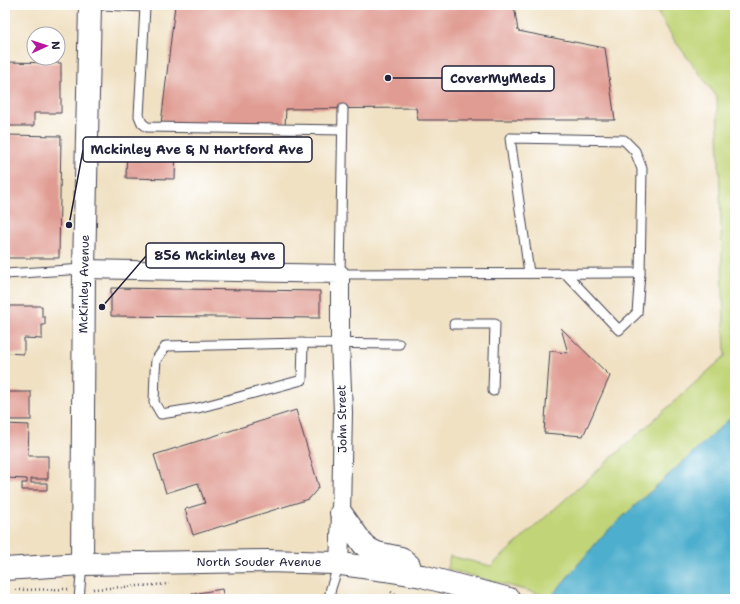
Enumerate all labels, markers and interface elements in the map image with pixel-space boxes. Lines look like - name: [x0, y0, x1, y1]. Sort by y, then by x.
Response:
- north arrow: [26, 26, 66, 66]
- text: N: [48, 41, 63, 51]
- callout: CoverMyMeds: [442, 66, 554, 91]
- text: CoverMyMeds: [450, 70, 546, 87]
- callout: Mckinley Ave & N Hartford Ave: [83, 137, 312, 162]
- text: Mckinley Ave & N Hartford Ave: [91, 141, 304, 158]
- street label: McKinley Avenue: [75, 234, 93, 334]
- callout: 856 Mckinley Ave: [146, 243, 284, 268]
- text: 856 Mckinley Ave: [154, 247, 276, 264]
- street label: John Street: [333, 385, 351, 453]
- street label: North Souder Avenue: [197, 554, 322, 570]

